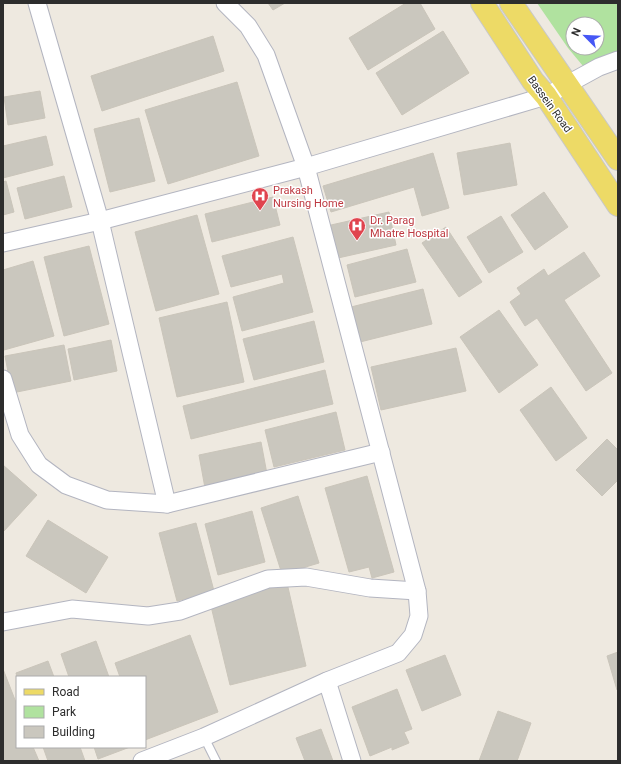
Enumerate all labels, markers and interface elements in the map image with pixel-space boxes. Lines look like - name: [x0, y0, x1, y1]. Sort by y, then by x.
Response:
- north arrow: [565, 16, 605, 56]
- text: N: [569, 26, 584, 38]
- street label: Bassein Road: [525, 73, 574, 135]
- place label: Prakash Nursing Home: [273, 184, 344, 210]
- hospital icon: Prakash Nursing Home: [250, 186, 270, 211]
- place label: Dr. Parag Mhatre Hospital: [370, 214, 448, 240]
- hospital icon: Dr. Parag Mhatre Hospital: [347, 216, 367, 241]
- legend: [16, 676, 146, 748]
- text: Road: [52, 685, 80, 699]
- text: Park: [52, 705, 77, 719]
- text: Building: [52, 725, 95, 739]

